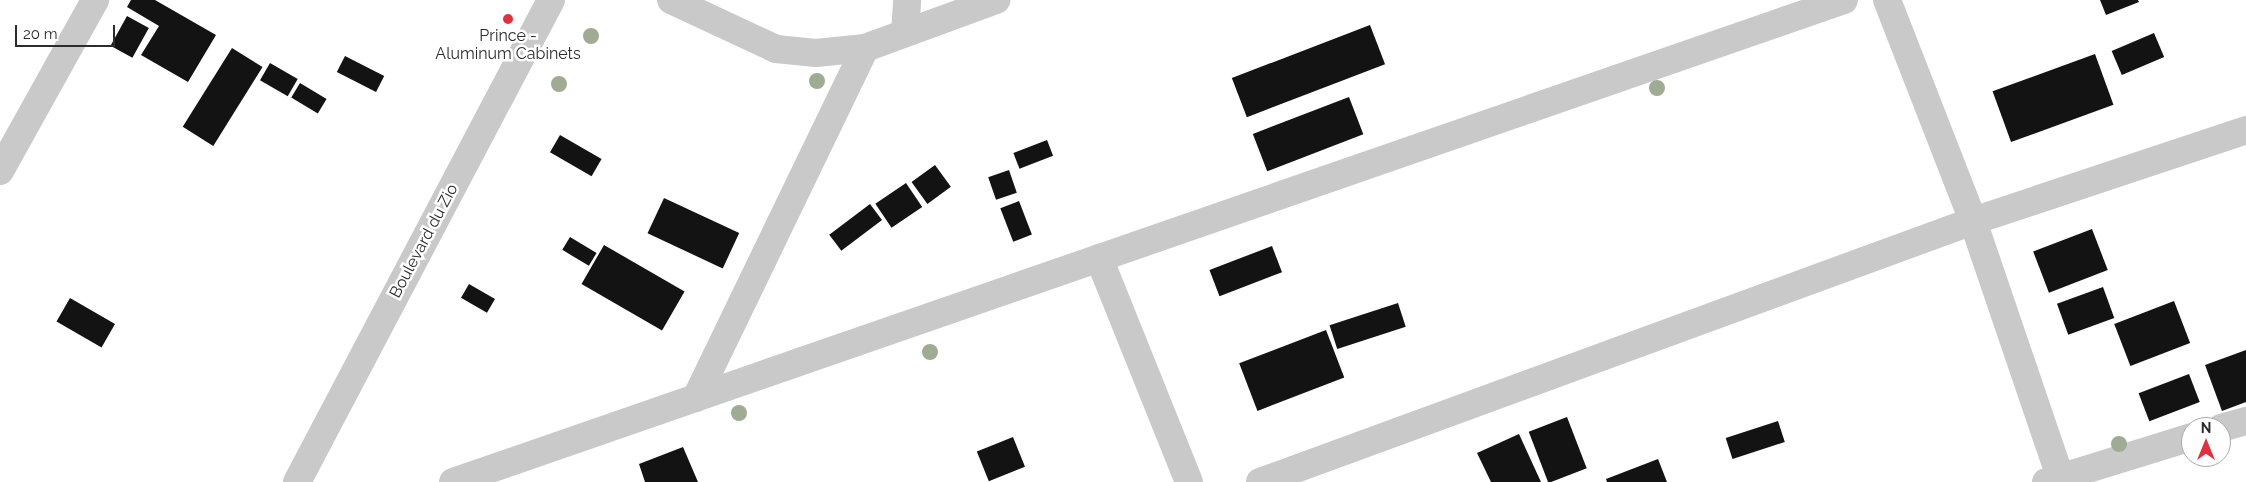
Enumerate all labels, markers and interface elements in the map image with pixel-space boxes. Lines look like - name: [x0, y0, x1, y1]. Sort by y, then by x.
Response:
- marker: Prince - Aluminum Cabinets: [502, 13, 514, 25]
- scale bar: [18, 15, 118, 47]
- text: 20 m: [23, 25, 58, 43]
- place label: Prince - Aluminum Cabinets: [435, 26, 581, 64]
- street label: Boulevard du Zio: [386, 181, 462, 301]
- north arrow: [2181, 417, 2231, 467]
- text: N: [2201, 420, 2211, 436]

